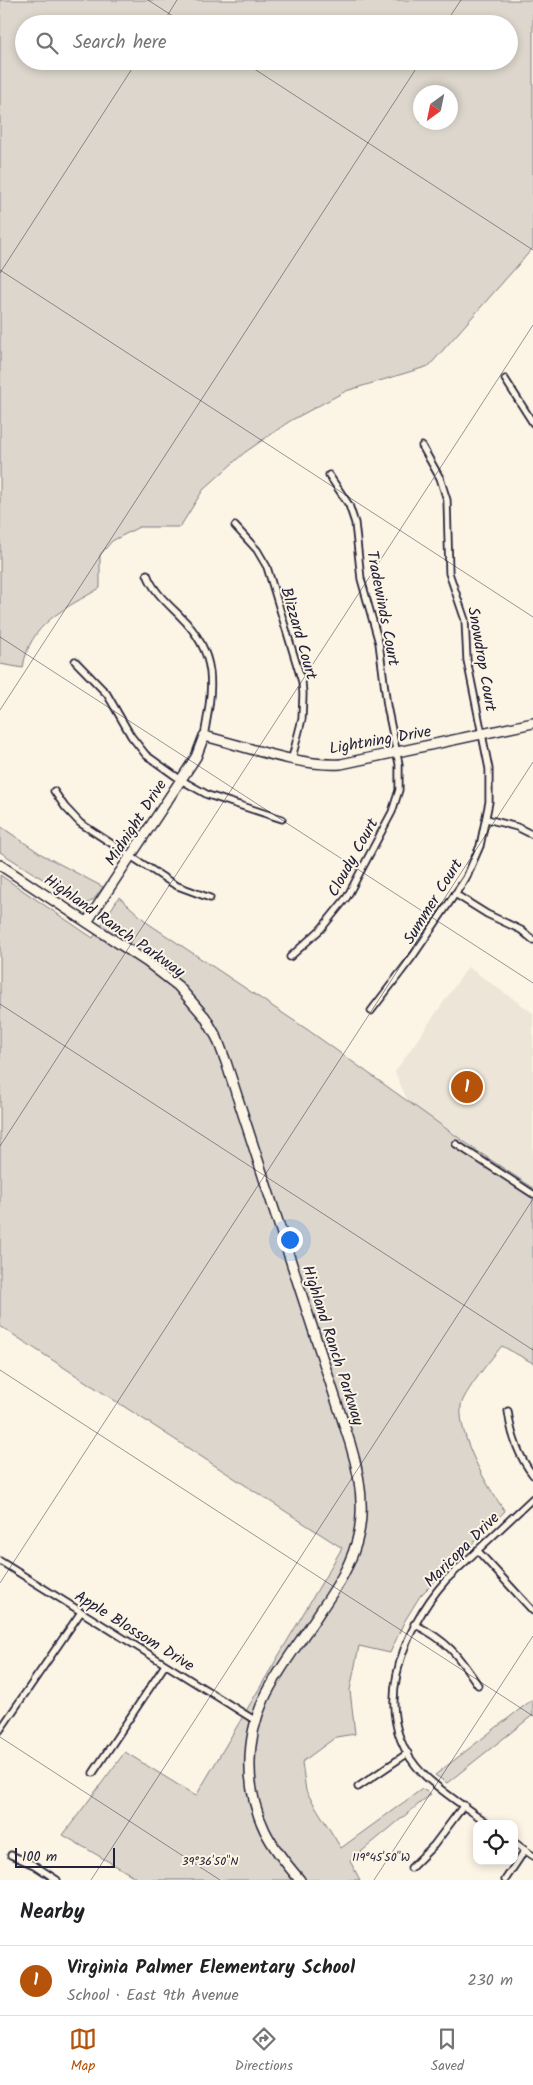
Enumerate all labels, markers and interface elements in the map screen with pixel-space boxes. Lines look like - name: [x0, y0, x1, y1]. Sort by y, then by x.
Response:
- search box: [15, 15, 518, 70]
- text: Search here: [73, 28, 167, 58]
- icon: search: [33, 29, 61, 57]
- north arrow: [413, 85, 458, 130]
- street label: Tradewinds Court: [359, 549, 406, 669]
- street label: Blizzard Court: [273, 584, 324, 683]
- street label: Snowdrop Court: [460, 605, 503, 714]
- street label: Lightning Drive: [327, 719, 433, 762]
- street label: Midnight Drive: [99, 775, 174, 871]
- street label: Cloudy Court: [321, 813, 386, 902]
- street label: Summer Court: [397, 854, 470, 949]
- street label: Highland Ranch Parkway: [38, 868, 190, 985]
- pin: 1: [451, 1068, 483, 1106]
- your location: [277, 1227, 303, 1253]
- street label: Highland Ranch Parkway: [295, 1262, 370, 1429]
- street label: Maricopa Drive: [418, 1506, 506, 1594]
- street label: Apple Blossom Drive: [69, 1584, 199, 1678]
- map controls: [473, 1820, 518, 1865]
- button: locate: [473, 1820, 518, 1865]
- scale bar: [15, 1845, 115, 1868]
- text: 100 m: [22, 1846, 57, 1868]
- text: 119°45'50"W: [352, 1848, 410, 1867]
- text: 39°36'50"N: [182, 1852, 238, 1871]
- text: Nearby: [20, 1896, 85, 1929]
- text: Virginia Palmer Elementary School: [67, 1953, 355, 1983]
- text: 1: [34, 1968, 38, 1993]
- text: 230 m: [467, 1968, 513, 1993]
- text: School · East 9th Avenue: [67, 1983, 239, 2008]
- tab: Map: [69, 2025, 97, 2077]
- tab: Directions: [235, 2025, 293, 2077]
- tab: Saved: [431, 2025, 464, 2077]

